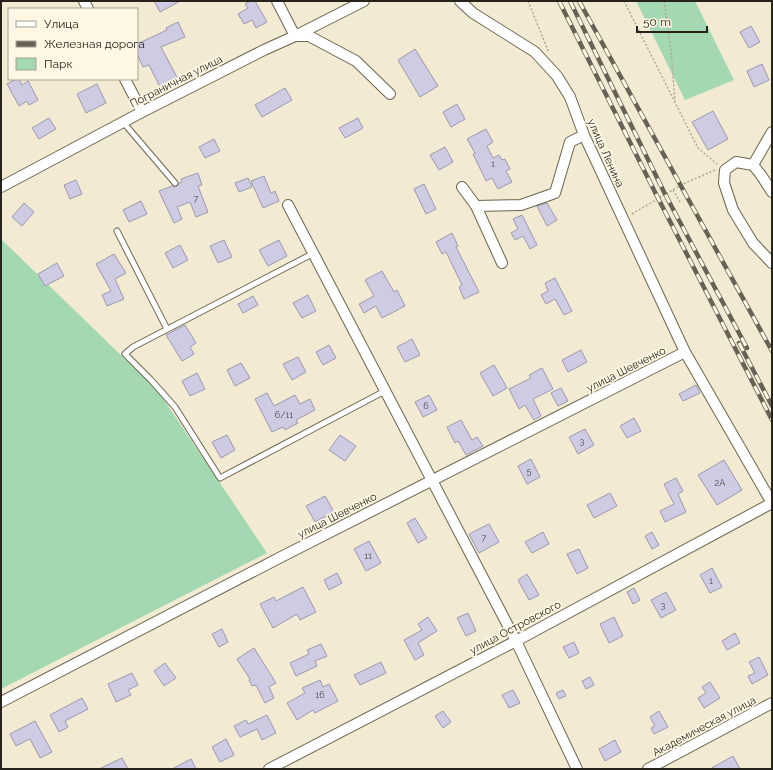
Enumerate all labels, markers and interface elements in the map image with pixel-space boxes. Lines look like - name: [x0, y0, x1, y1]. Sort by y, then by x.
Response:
- legend: [8, 8, 138, 80]
- scale bar: [637, 8, 707, 34]
- text: 50 m: [643, 15, 671, 29]
- text: Улица: [44, 17, 79, 31]
- text: Железная дорога: [44, 37, 145, 51]
- street label: Пограничная улица: [128, 53, 225, 110]
- text: Парк: [44, 57, 73, 71]
- street label: улица Ленина: [585, 117, 626, 190]
- house number: 1: [491, 159, 495, 169]
- house number: 7: [194, 194, 199, 204]
- street label: улица Шевченко: [584, 344, 668, 395]
- house number: 6: [423, 401, 429, 411]
- house number: 6/11: [275, 410, 293, 420]
- house number: 3: [580, 436, 585, 446]
- house number: 5: [527, 466, 532, 476]
- house number: 2А: [715, 478, 725, 488]
- street label: улица Шевченко: [295, 490, 379, 541]
- house number: 7: [482, 533, 487, 543]
- house number: 11: [364, 551, 372, 561]
- house number: 1: [709, 576, 713, 586]
- street label: улица Островского: [467, 598, 564, 657]
- house number: 3: [661, 600, 666, 610]
- house number: 16: [315, 690, 325, 700]
- street label: Академическая улица: [650, 694, 758, 759]

